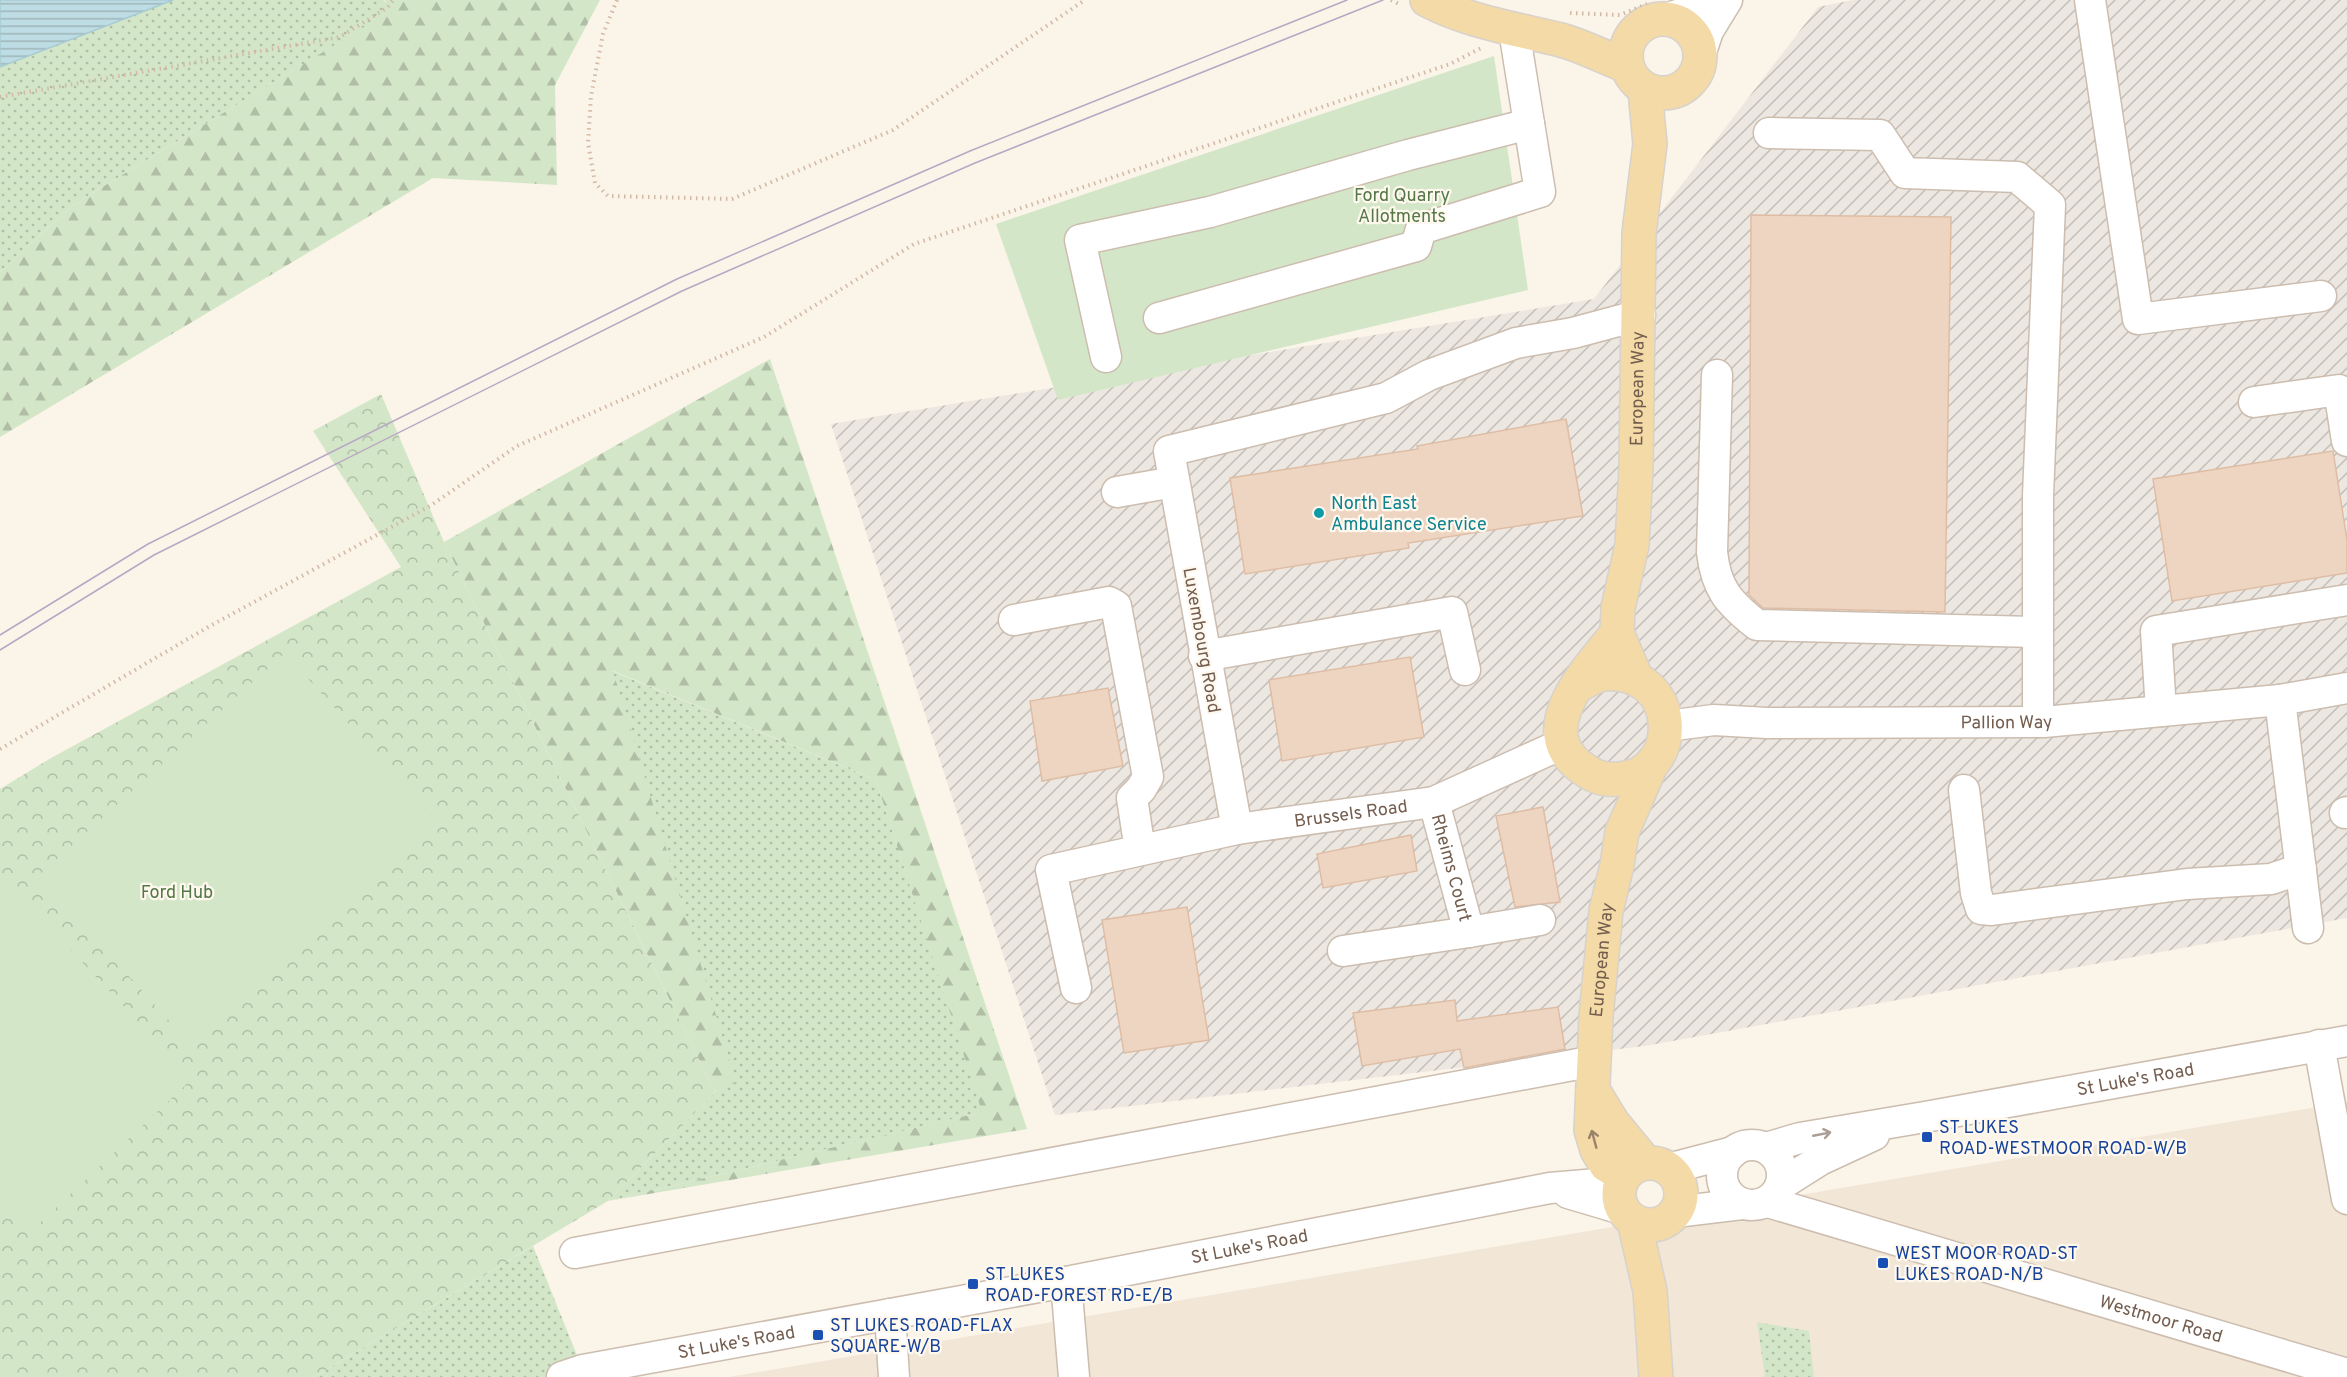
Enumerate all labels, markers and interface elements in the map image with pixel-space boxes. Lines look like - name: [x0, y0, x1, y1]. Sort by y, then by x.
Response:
- park label: Ford Quarry Allotments: [1354, 185, 1450, 229]
- street label: European Way: [1626, 331, 1651, 446]
- place label: North East Ambulance Service: [1331, 493, 1487, 537]
- marker: North East Ambulance Service: [1312, 506, 1326, 520]
- street label: Luxembourg Road: [1176, 566, 1225, 715]
- street label: Pallion Way: [1960, 711, 2054, 735]
- street label: Brussels Road: [1293, 796, 1409, 834]
- street label: Rheims Court: [1425, 812, 1476, 925]
- park label: Ford Hub: [141, 882, 213, 905]
- street label: European Way: [1586, 900, 1621, 1018]
- street label: St Luke's Road: [2075, 1059, 2196, 1102]
- place label: ST LUKES ROAD-WESTMOOR ROAD-W/B: [1939, 1117, 2187, 1161]
- one-way arrow: [1812, 1128, 1832, 1139]
- one-way arrow: [1588, 1130, 1599, 1149]
- marker: ST LUKES ROAD-WESTMOOR ROAD-W/B: [1920, 1130, 1934, 1144]
- street label: St Luke's Road: [1189, 1225, 1310, 1270]
- place label: WEST MOOR ROAD-ST LUKES ROAD-N/B: [1895, 1243, 2078, 1287]
- marker: WEST MOOR ROAD-ST LUKES ROAD-N/B: [1876, 1256, 1890, 1270]
- place label: ST LUKES ROAD-FOREST RD-E/B: [985, 1264, 1173, 1308]
- marker: ST LUKES ROAD-FOREST RD-E/B: [966, 1277, 980, 1291]
- street label: Westmoor Road: [2096, 1291, 2225, 1349]
- place label: ST LUKES ROAD-FLAX SQUARE-W/B: [830, 1315, 1013, 1359]
- street label: St Luke's Road: [676, 1322, 797, 1366]
- marker: ST LUKES ROAD-FLAX SQUARE-W/B: [811, 1328, 825, 1342]

